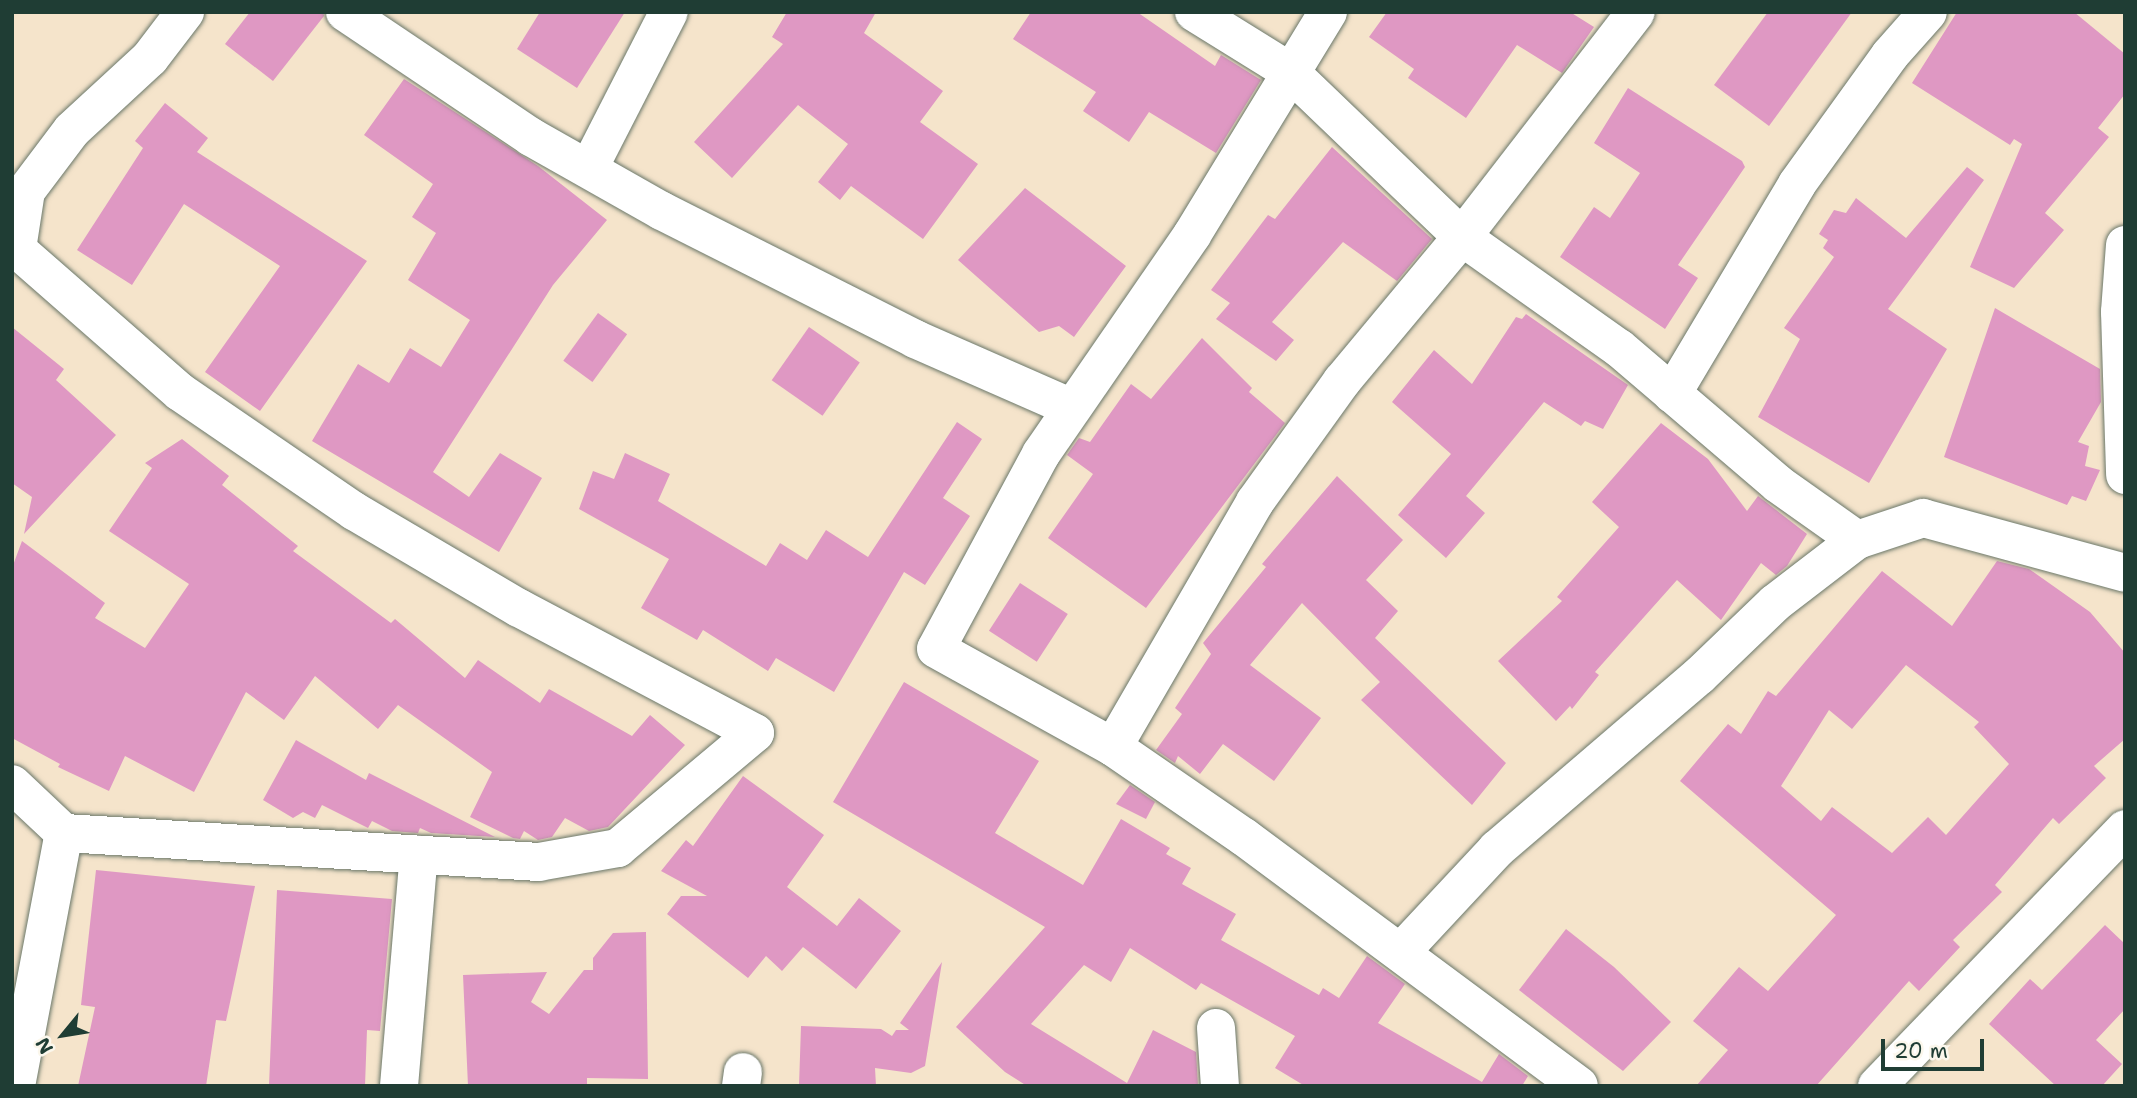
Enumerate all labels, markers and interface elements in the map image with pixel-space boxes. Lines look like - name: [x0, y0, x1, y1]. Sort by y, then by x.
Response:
- north arrow: [28, 1000, 98, 1070]
- scale bar: [1885, 1024, 1988, 1068]
- text: N: [30, 1033, 59, 1059]
- text: 20 m: [1894, 1037, 1948, 1065]

